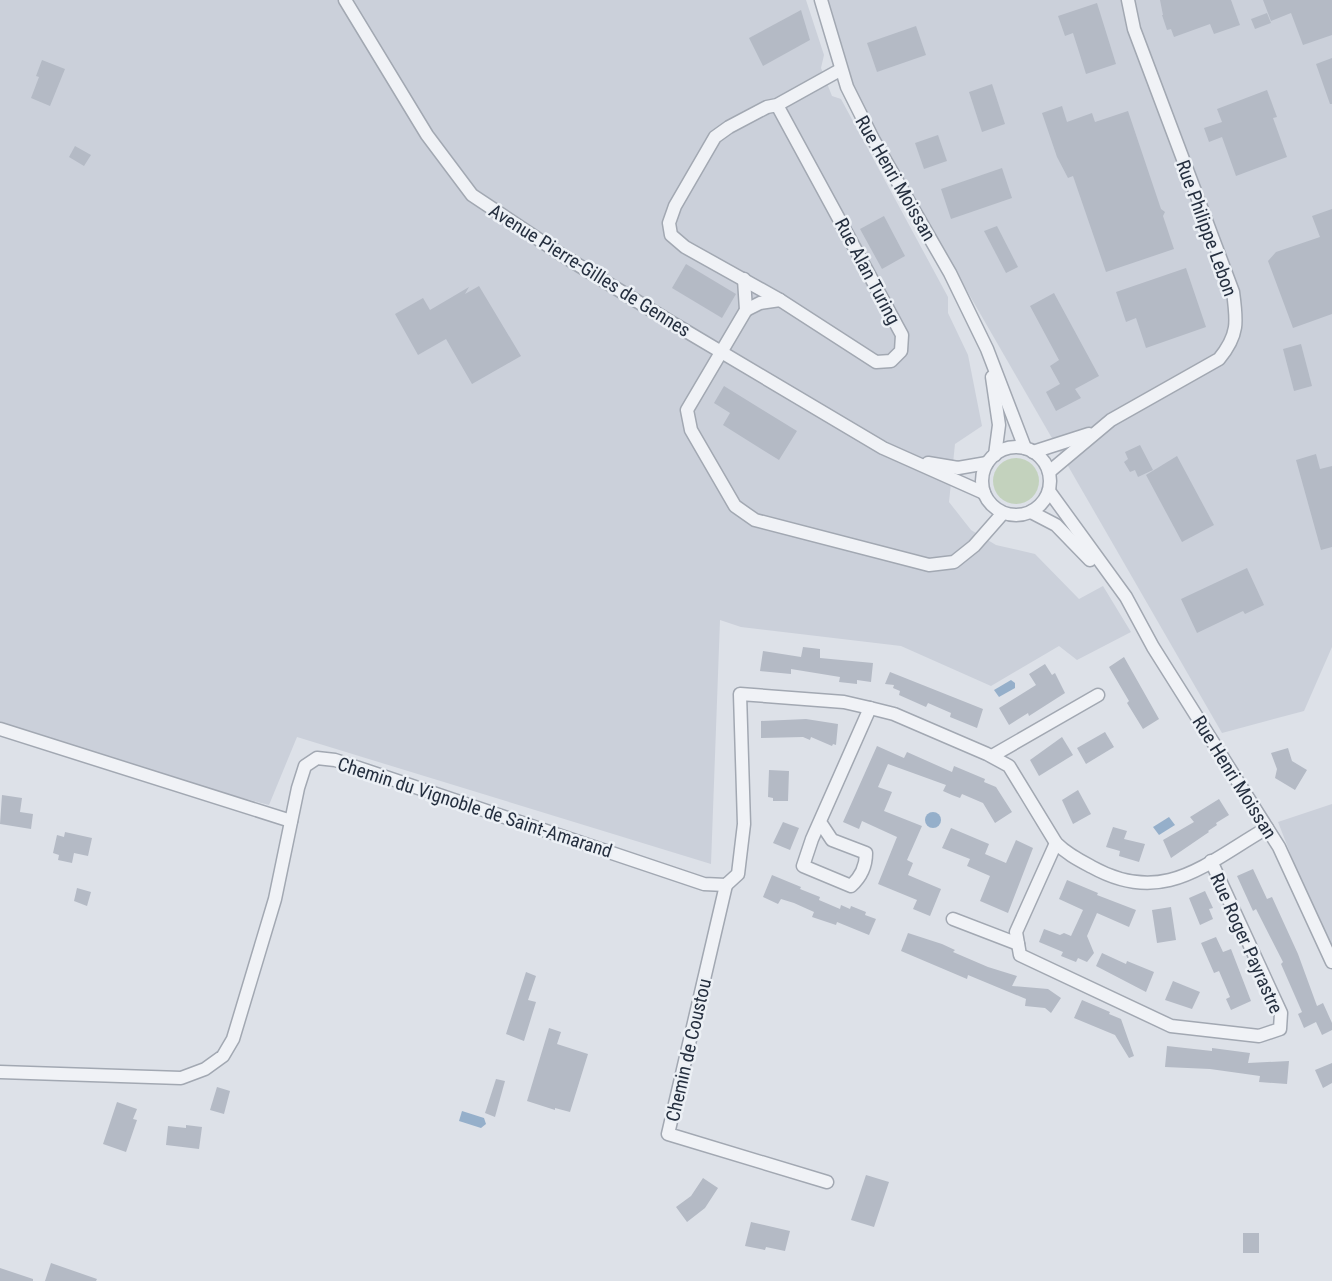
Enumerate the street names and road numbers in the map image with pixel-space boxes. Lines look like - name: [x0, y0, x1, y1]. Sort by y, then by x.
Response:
- street label: Rue Henri Moissan: [850, 112, 941, 245]
- street label: Rue Philippe Lebon: [1171, 157, 1242, 299]
- street label: Avenue Pierre-Gilles de Gennes: [485, 199, 695, 342]
- street label: Rue Alan Turing: [830, 214, 905, 328]
- street label: Rue Henri Moissan: [1188, 711, 1282, 843]
- street label: Chemin du Vignoble de Saint-Amarand: [335, 752, 615, 863]
- street label: Rue Roger Payrastre: [1205, 869, 1288, 1017]
- street label: Chemin de Coustou: [661, 976, 716, 1124]

